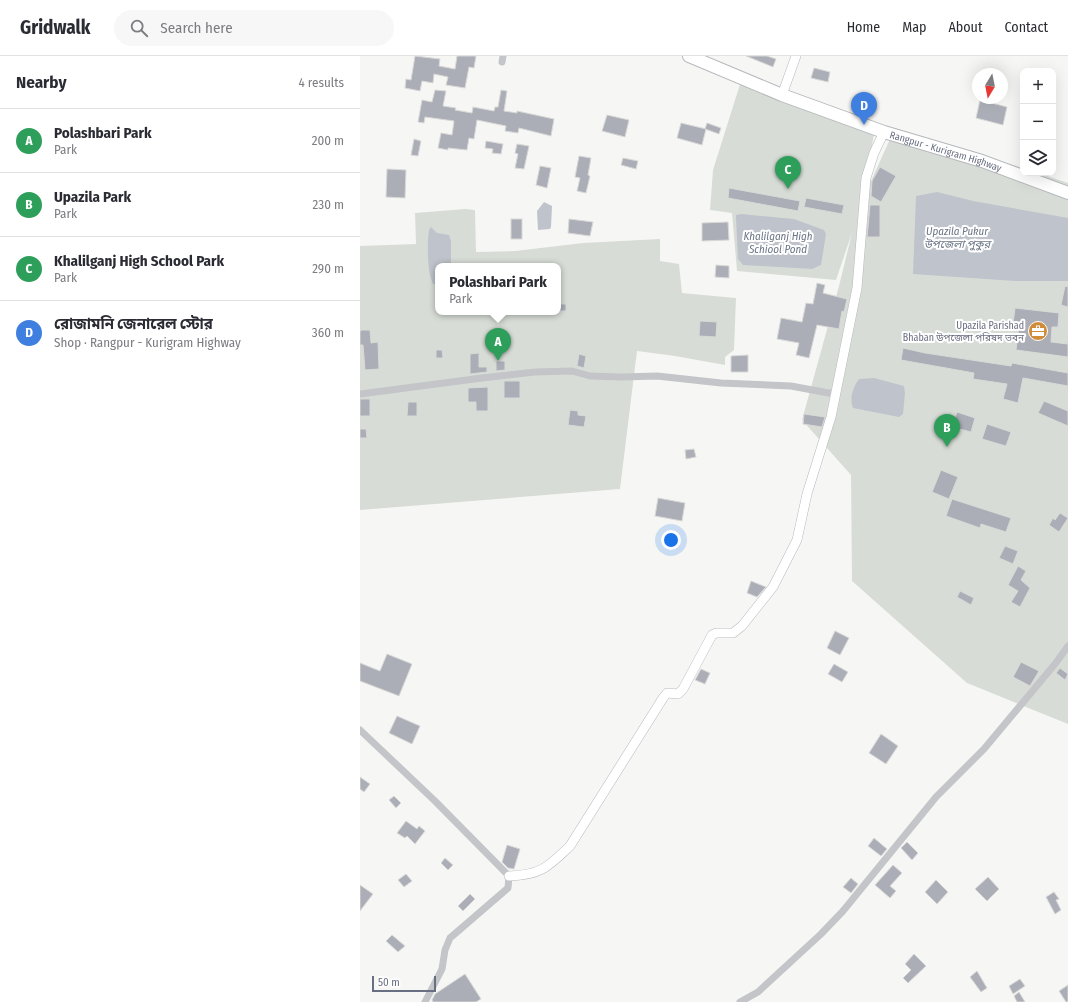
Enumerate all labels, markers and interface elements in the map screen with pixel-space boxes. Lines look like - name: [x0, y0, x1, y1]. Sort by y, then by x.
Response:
- search box: [114, 10, 394, 46]
- text: Gridwalk: [20, 16, 90, 39]
- icon: search: [128, 17, 150, 39]
- text: Search here: [160, 19, 233, 37]
- text: Home: [847, 19, 880, 36]
- text: Map: [902, 19, 926, 36]
- text: About: [948, 19, 983, 36]
- text: Contact: [1005, 19, 1048, 36]
- north arrow: [972, 68, 1008, 104]
- map controls: [1020, 68, 1056, 176]
- button: +: [1020, 68, 1056, 104]
- text: Nearby: [16, 72, 67, 93]
- text: 4 results: [298, 75, 344, 90]
- pin: D: [851, 92, 877, 125]
- button: −: [1020, 104, 1056, 140]
- text: Polashbari Park: [54, 124, 152, 142]
- street label: Rangpur - Kurigram Highway: [888, 129, 1004, 175]
- text: A: [25, 133, 33, 148]
- text: 200 m: [312, 133, 344, 148]
- button: layers: [1020, 140, 1056, 176]
- text: Park: [54, 142, 77, 157]
- pin: C: [775, 156, 801, 189]
- text: Upazila Park: [54, 188, 131, 206]
- text: B: [25, 197, 33, 212]
- text: 230 m: [313, 197, 344, 212]
- text: Park: [54, 206, 77, 221]
- water label: Upazila Pukur উপজেলা পুকুর: [924, 225, 992, 251]
- water label: Khalilganj High Schiool Pond: [743, 230, 813, 256]
- text: Khalilganj High School Park: [54, 252, 224, 270]
- text: C: [26, 261, 32, 276]
- text: 290 m: [312, 261, 344, 276]
- popup: [435, 263, 561, 315]
- text: Park: [54, 270, 77, 285]
- text: Polashbari Park: [449, 273, 547, 291]
- text: Park: [449, 291, 472, 306]
- text: রোজামনি জেনারেল স্টোর: [54, 315, 213, 333]
- place label: Upazila Parishad Bhaban উপজেলা পরিষদ ভবন: [903, 320, 1025, 344]
- office icon: Upazila Parishad Bhaban উপজেলা পরিষদ ভবন: [1027, 320, 1049, 342]
- text: D: [25, 325, 33, 340]
- text: 360 m: [312, 325, 344, 340]
- pin: A: [485, 328, 511, 361]
- text: Shop · Rangpur - Kurigram Highway: [54, 335, 241, 350]
- pin: B: [934, 414, 960, 447]
- your location: [661, 530, 681, 550]
- scale bar: [372, 974, 436, 993]
- text: 50 m: [378, 976, 400, 989]

